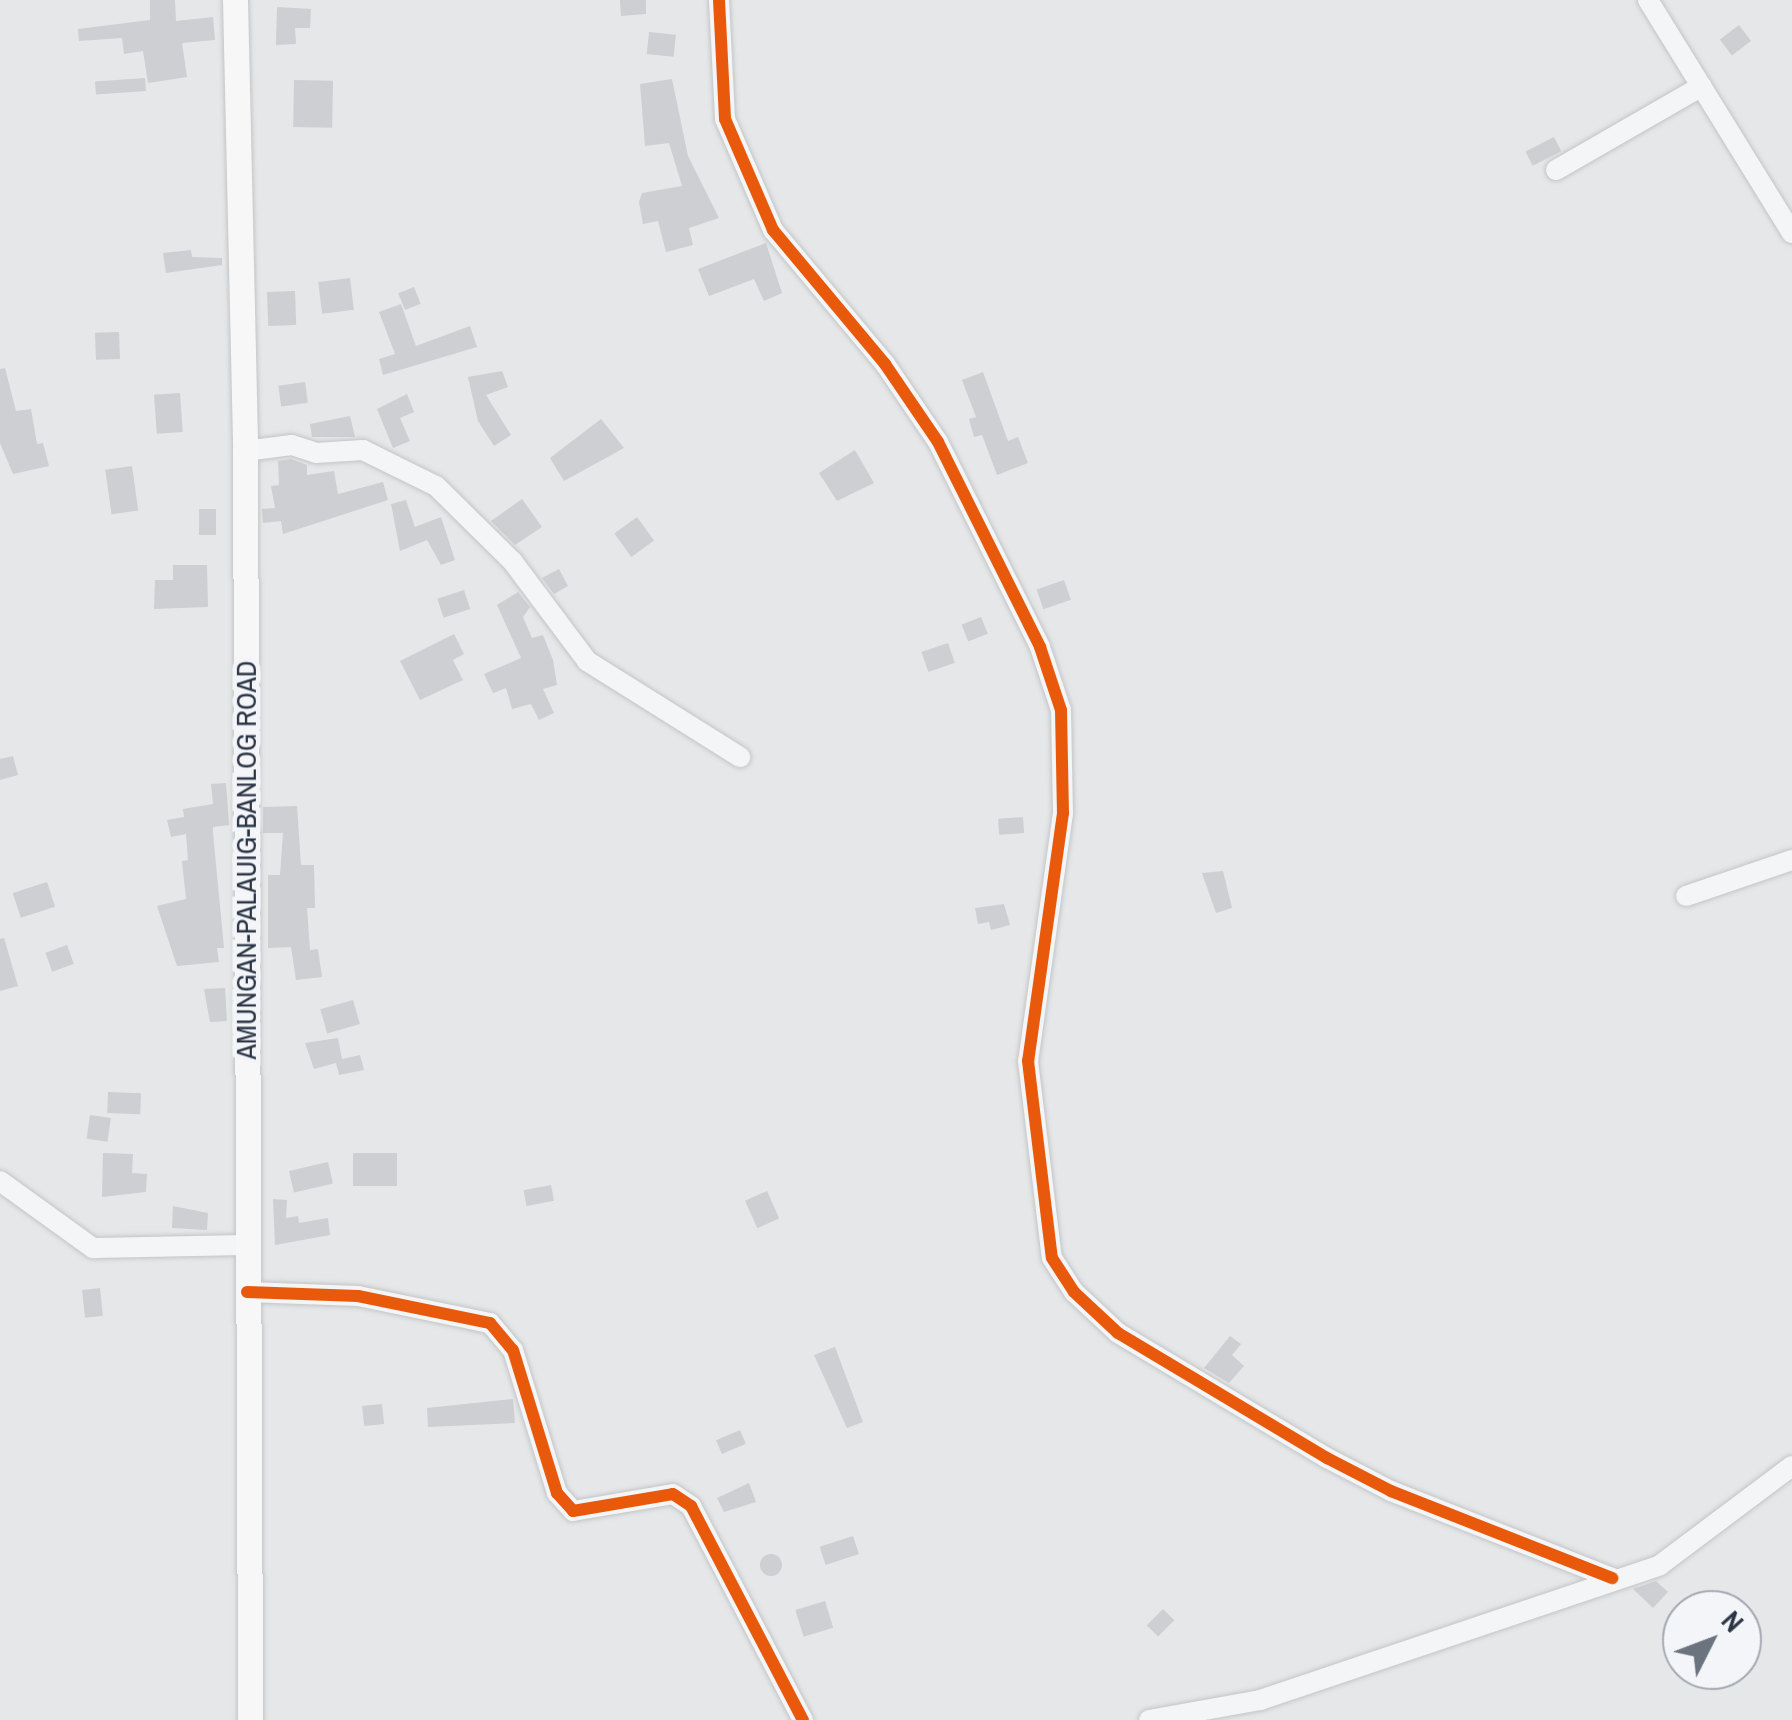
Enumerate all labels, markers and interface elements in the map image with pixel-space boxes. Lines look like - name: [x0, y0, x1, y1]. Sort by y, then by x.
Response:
- street label: AMUNGAN-PALAUIG-BANLOG ROAD: [229, 661, 263, 1059]
- north arrow: [1662, 1590, 1762, 1690]
- text: N: [1713, 1602, 1752, 1640]

